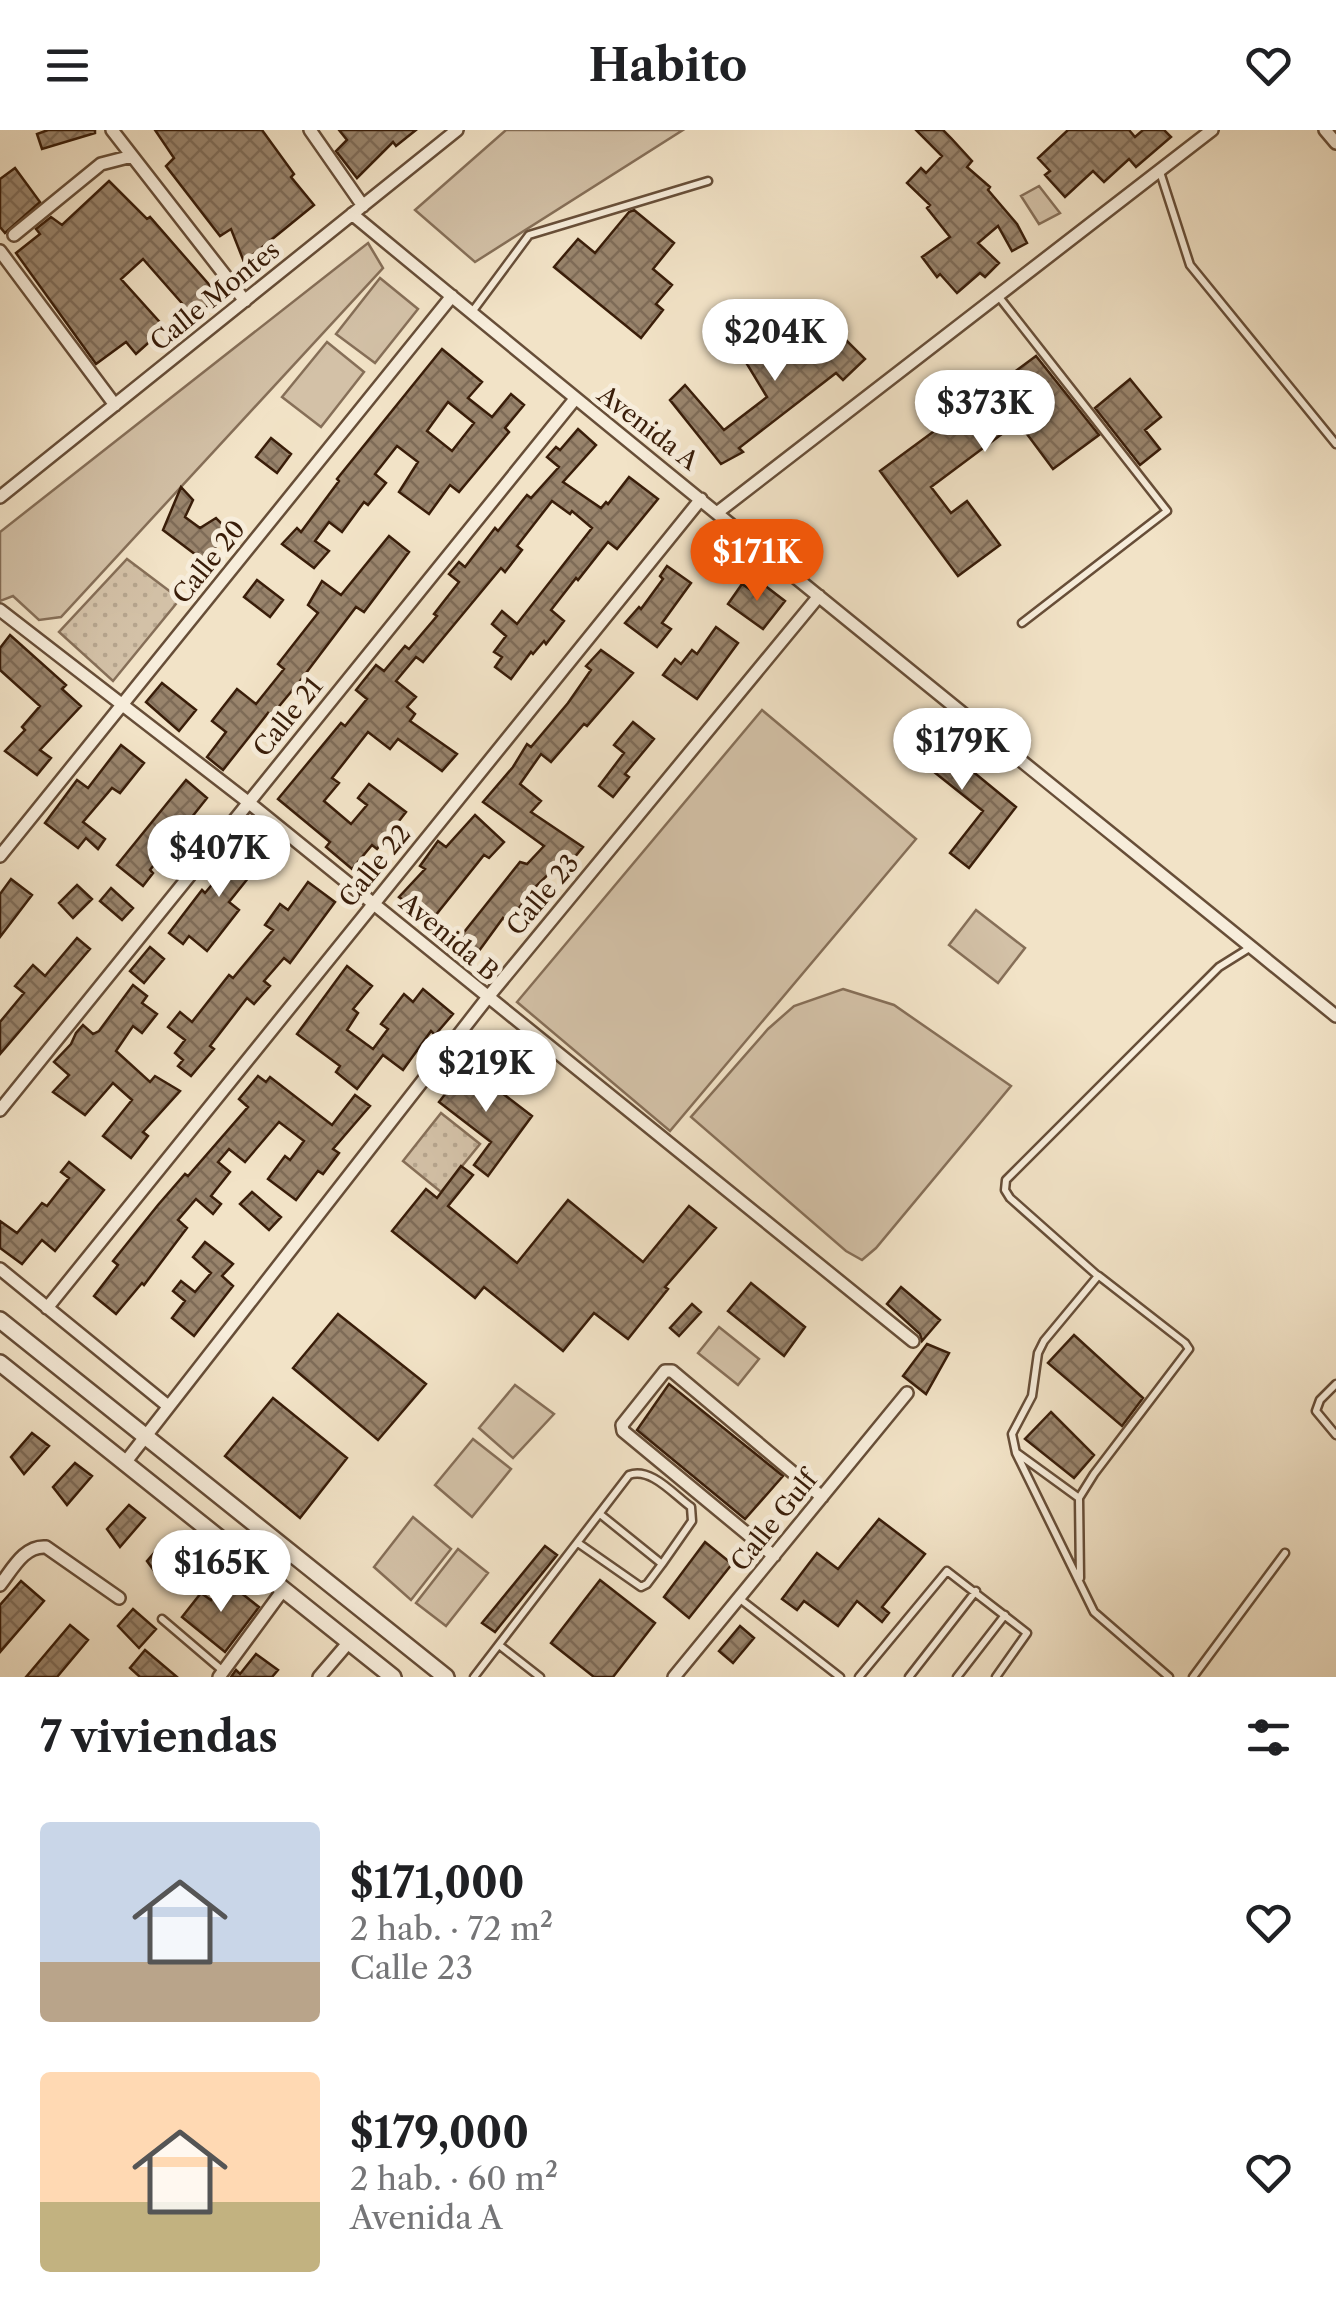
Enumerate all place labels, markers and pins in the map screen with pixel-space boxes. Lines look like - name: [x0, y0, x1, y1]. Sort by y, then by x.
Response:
- pin: $204K: [705, 299, 845, 384]
- pin: $373K: [915, 370, 1055, 455]
- pin: $171K: [687, 519, 827, 604]
- pin: $179K: [892, 708, 1032, 793]
- pin: $407K: [149, 815, 289, 900]
- pin: $219K: [416, 1030, 556, 1115]
- pin: $165K: [151, 1530, 291, 1615]

